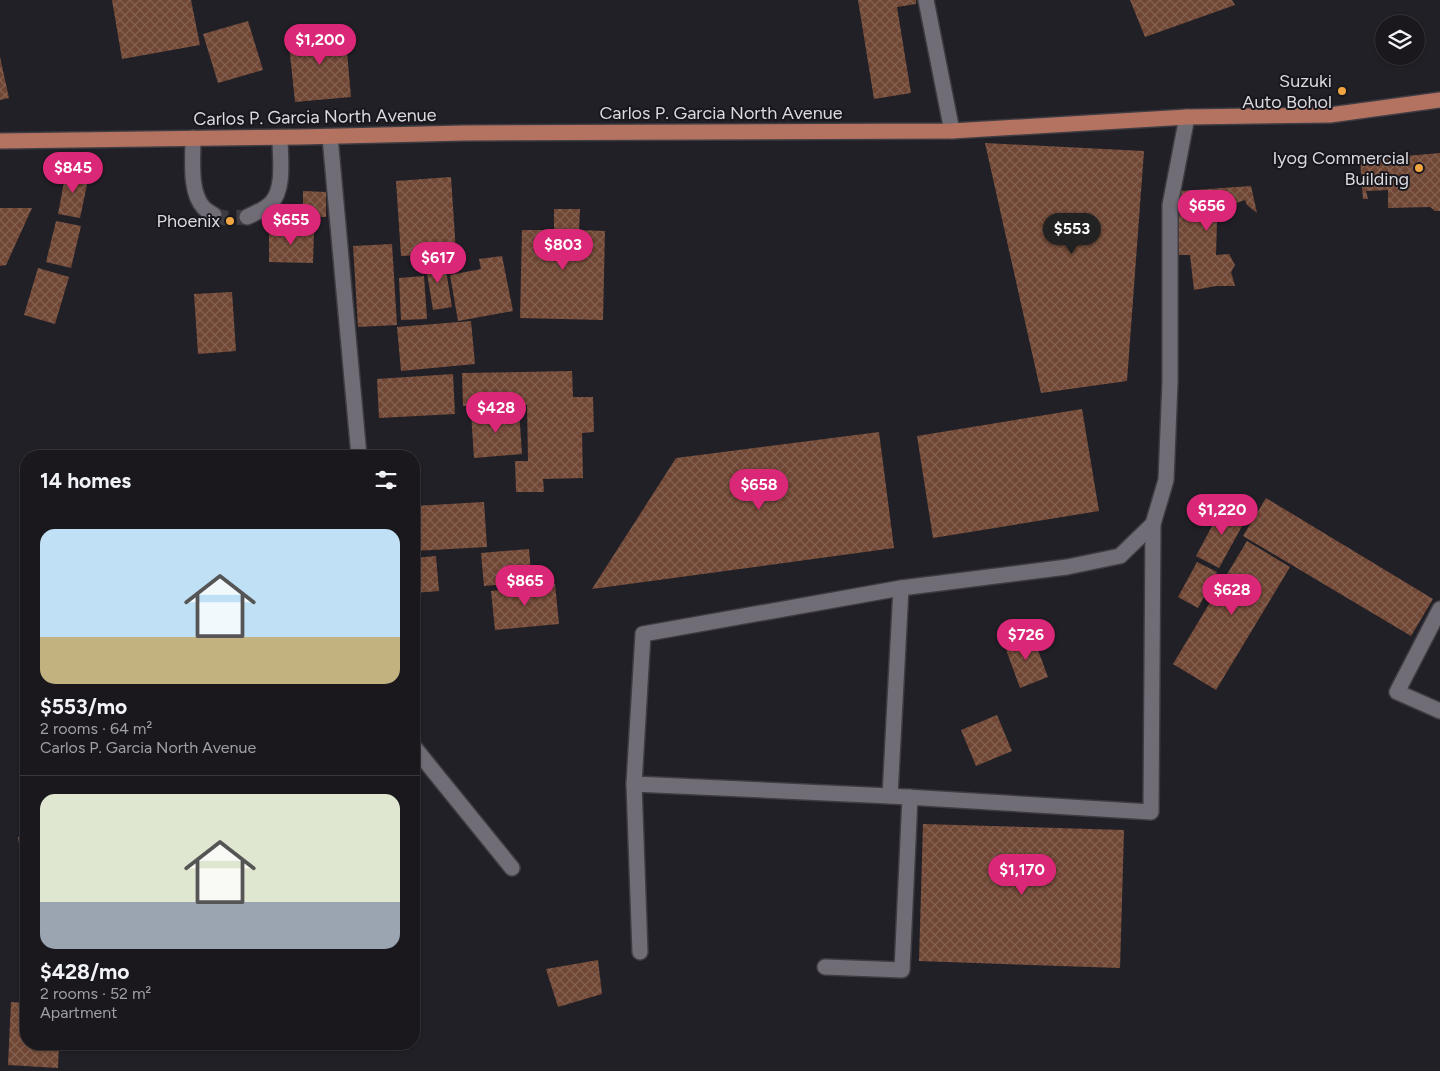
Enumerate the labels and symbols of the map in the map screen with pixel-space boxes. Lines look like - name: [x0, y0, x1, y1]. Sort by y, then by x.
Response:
- pin: $1,200: [279, 23, 361, 66]
- place label: Suzuki Auto Bohol: [1242, 70, 1332, 113]
- marker: Suzuki Auto Bohol: [1336, 85, 1348, 97]
- street label: Carlos P. Garcia North Avenue: [599, 102, 843, 124]
- street label: Carlos P. Garcia North Avenue: [193, 104, 437, 130]
- place label: Iyog Commercial Building: [1272, 147, 1409, 190]
- pin: $845: [43, 152, 103, 194]
- marker: Iyog Commercial Building: [1413, 162, 1425, 174]
- pin: $656: [1177, 190, 1237, 232]
- pin: $655: [261, 204, 321, 246]
- place label: Phoenix: [156, 210, 220, 232]
- pin: $553: [1042, 212, 1102, 255]
- marker: Phoenix: [224, 215, 236, 227]
- pin: $803: [533, 228, 593, 271]
- pin: $617: [408, 242, 468, 284]
- pin: $428: [466, 392, 526, 434]
- pin: $658: [729, 468, 789, 511]
- pin: $1,220: [1181, 494, 1263, 536]
- pin: $865: [495, 564, 555, 607]
- pin: $628: [1202, 574, 1262, 616]
- pin: $726: [996, 618, 1056, 661]
- pin: $1,170: [981, 854, 1063, 896]

